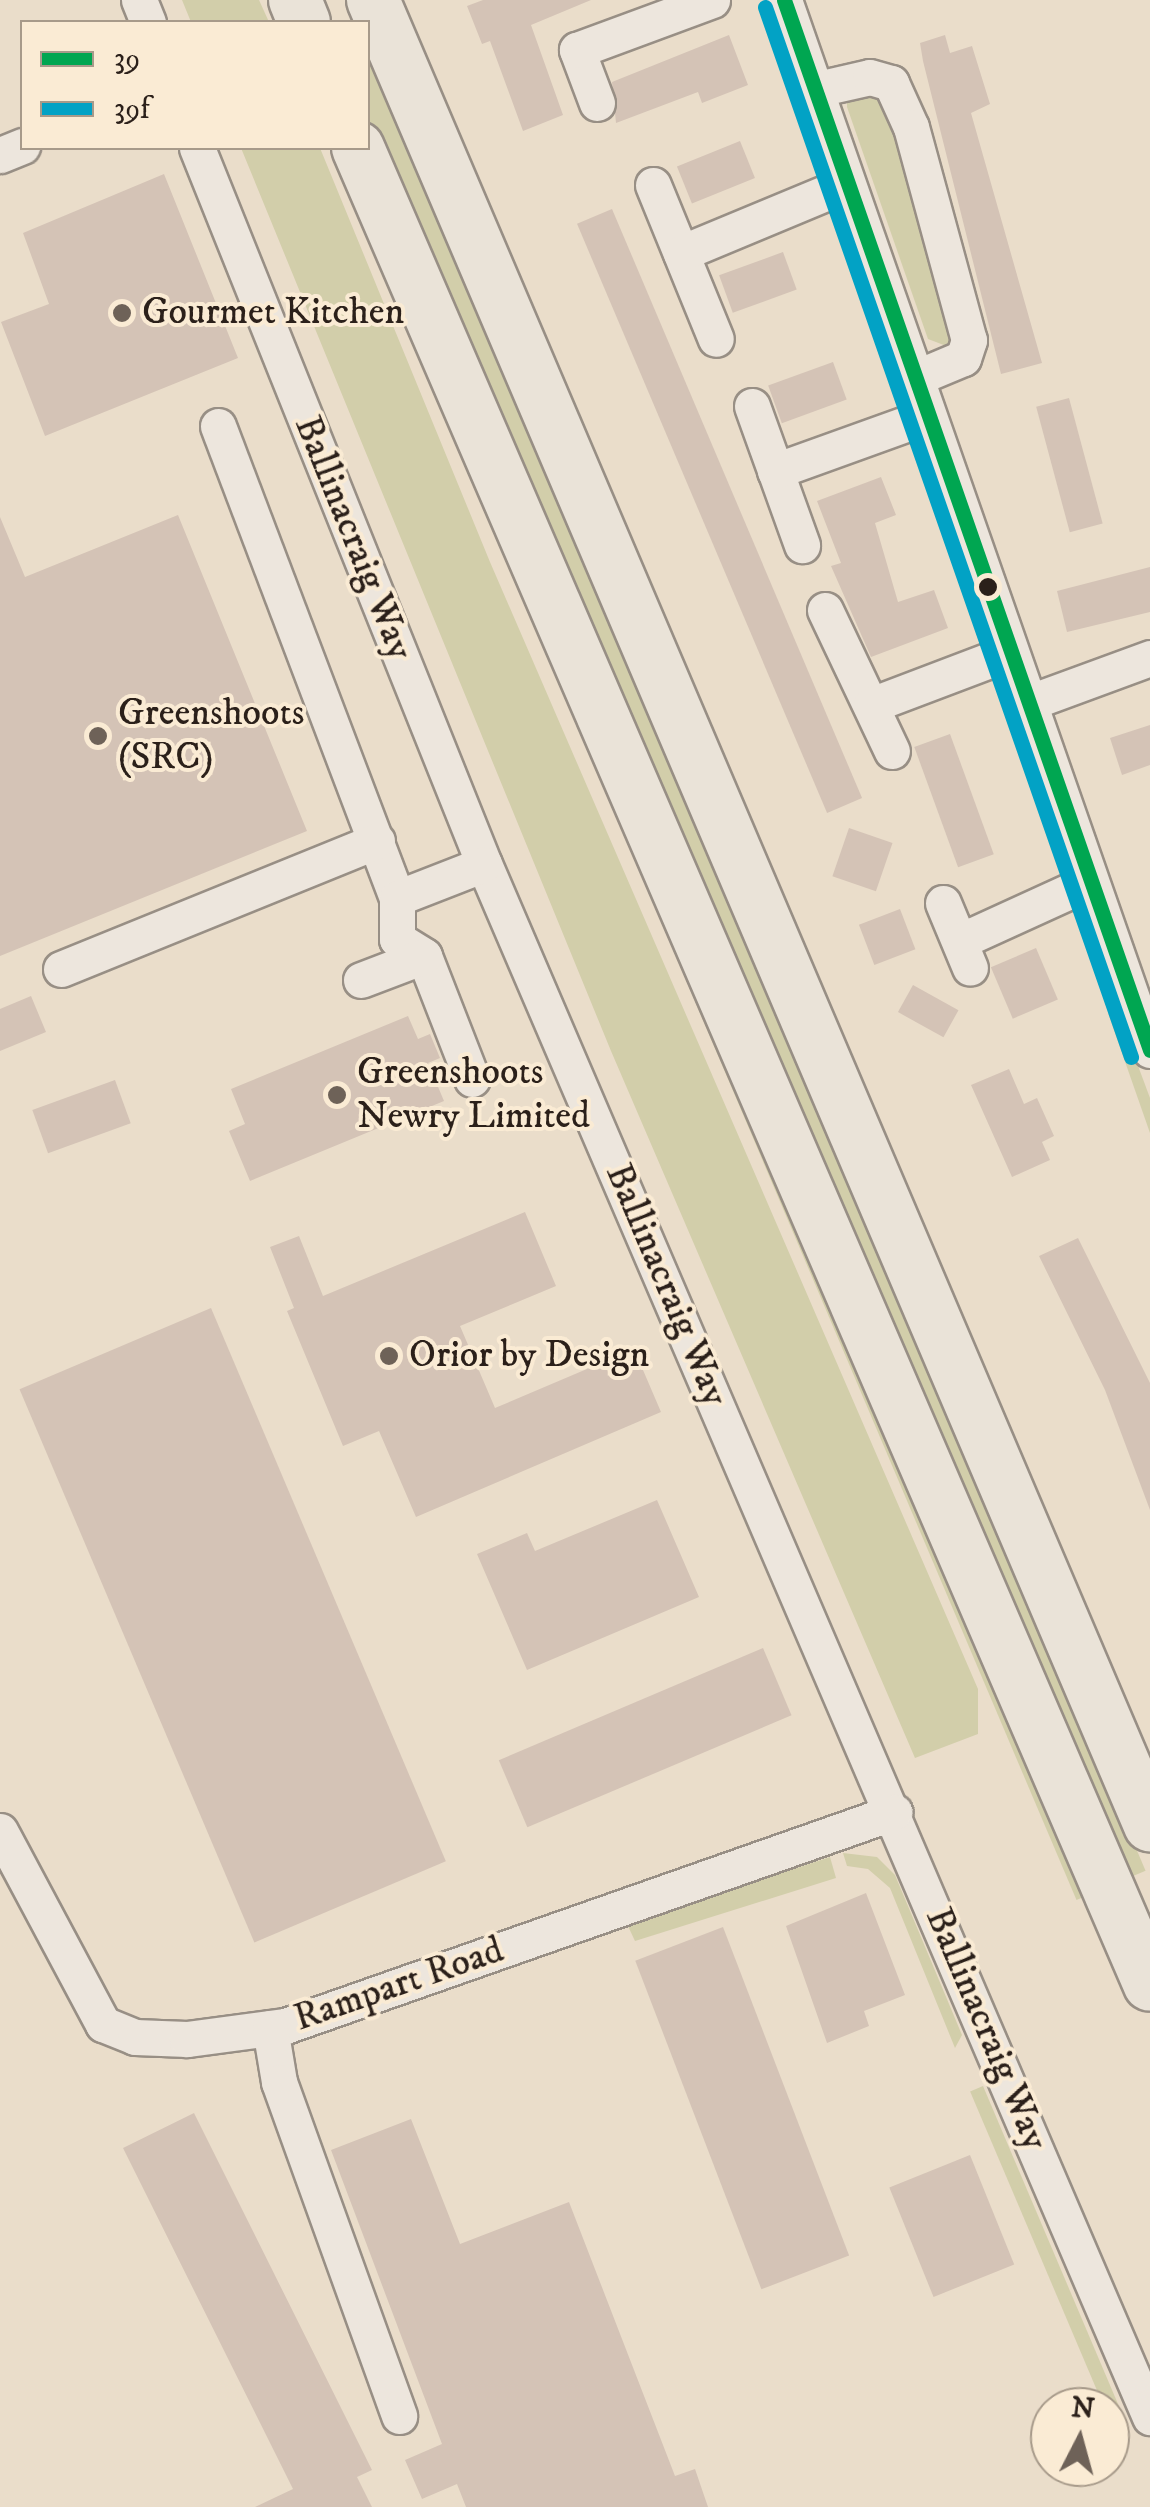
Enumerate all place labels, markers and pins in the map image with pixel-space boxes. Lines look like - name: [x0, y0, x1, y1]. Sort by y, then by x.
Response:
- place label: Gourmet Kitchen: [142, 290, 404, 336]
- marker: Gourmet Kitchen: [111, 302, 133, 324]
- unlabelled marker: [978, 577, 998, 597]
- place label: Greenshoots (SRC): [118, 691, 304, 781]
- marker: Greenshoots (SRC): [87, 725, 109, 747]
- place label: Greenshoots Newry Limited: [357, 1050, 590, 1140]
- marker: Greenshoots Newry Limited: [326, 1084, 348, 1106]
- place label: Orior by Design: [409, 1333, 649, 1379]
- marker: Orior by Design: [378, 1345, 400, 1367]

